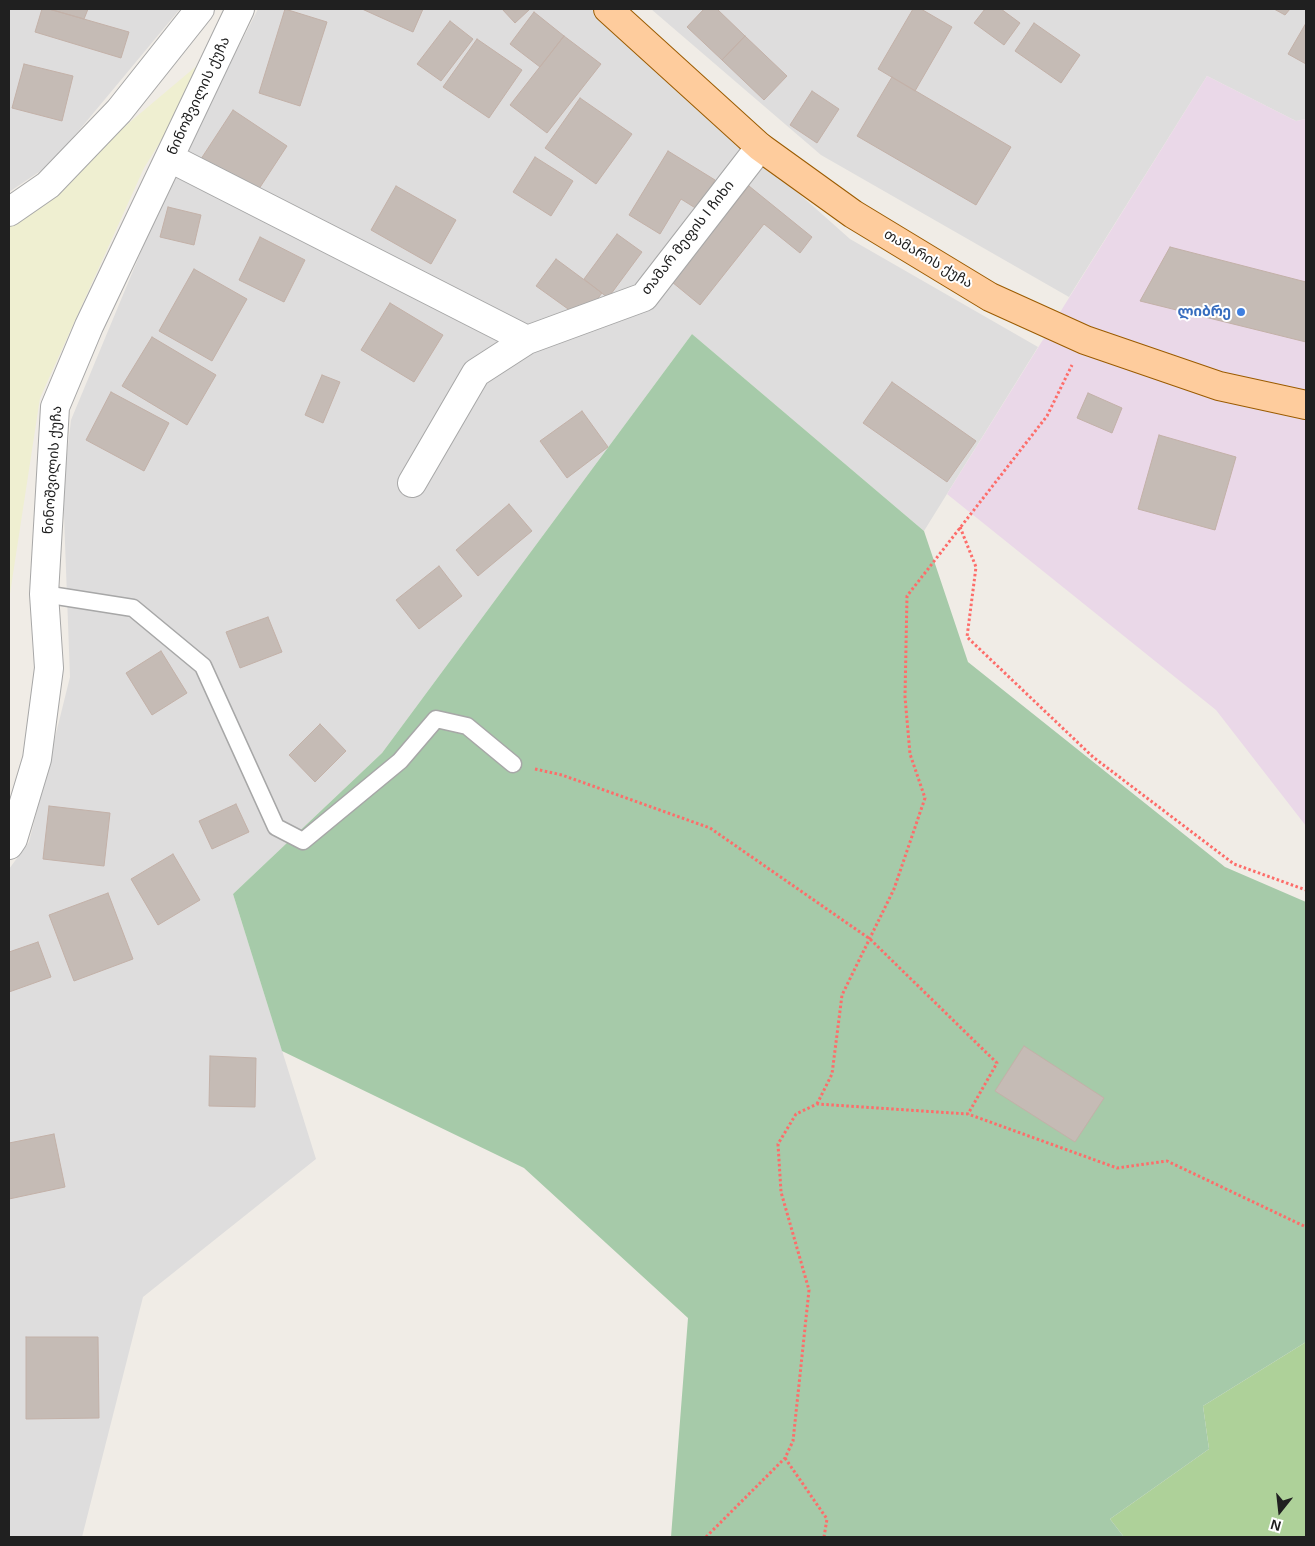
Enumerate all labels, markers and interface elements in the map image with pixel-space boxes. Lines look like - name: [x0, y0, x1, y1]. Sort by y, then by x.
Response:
- street label: ნინოშვილის ქუჩა: [164, 34, 234, 158]
- street label: თამარ მეფის I ჩიხი: [638, 177, 738, 299]
- street label: თამარის ქუჩა: [881, 226, 975, 292]
- place label: ლიბრე: [1177, 304, 1231, 320]
- marker: ლიბრე: [1235, 306, 1247, 318]
- street label: ნინოშვილის ქუჩა: [40, 405, 66, 535]
- north arrow: [1255, 1486, 1305, 1536]
- text: N: [1269, 1516, 1283, 1535]

